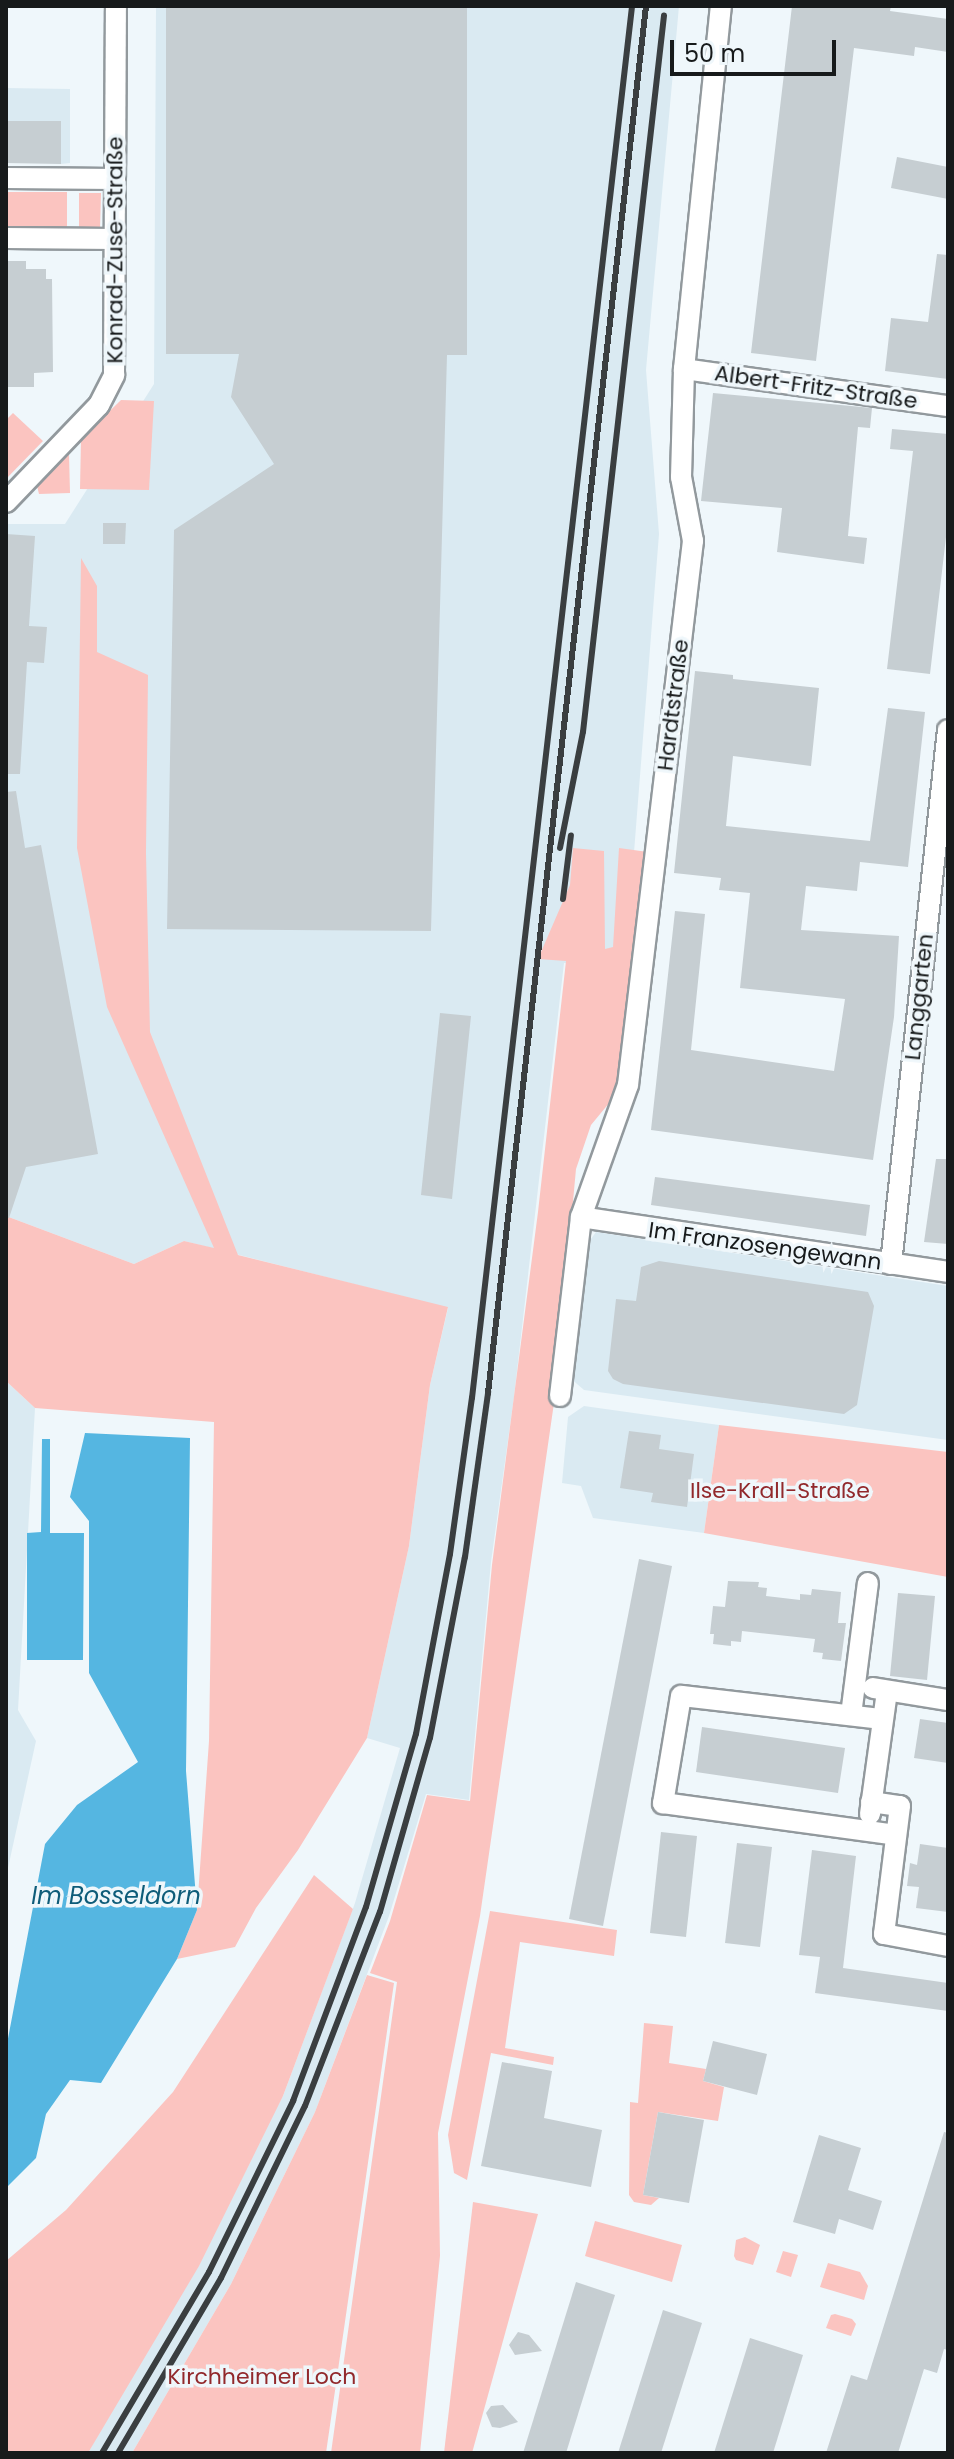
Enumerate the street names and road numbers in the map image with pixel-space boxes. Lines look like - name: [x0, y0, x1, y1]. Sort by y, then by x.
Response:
- street label: Konrad-Zuse-Straße: [102, 136, 128, 364]
- street label: Albert-Fritz-Straße: [713, 360, 919, 414]
- street label: Hardtstraße: [652, 638, 694, 772]
- street label: Langgarten: [899, 932, 939, 1062]
- street label: Im Franzosengewann: [647, 1217, 883, 1275]

